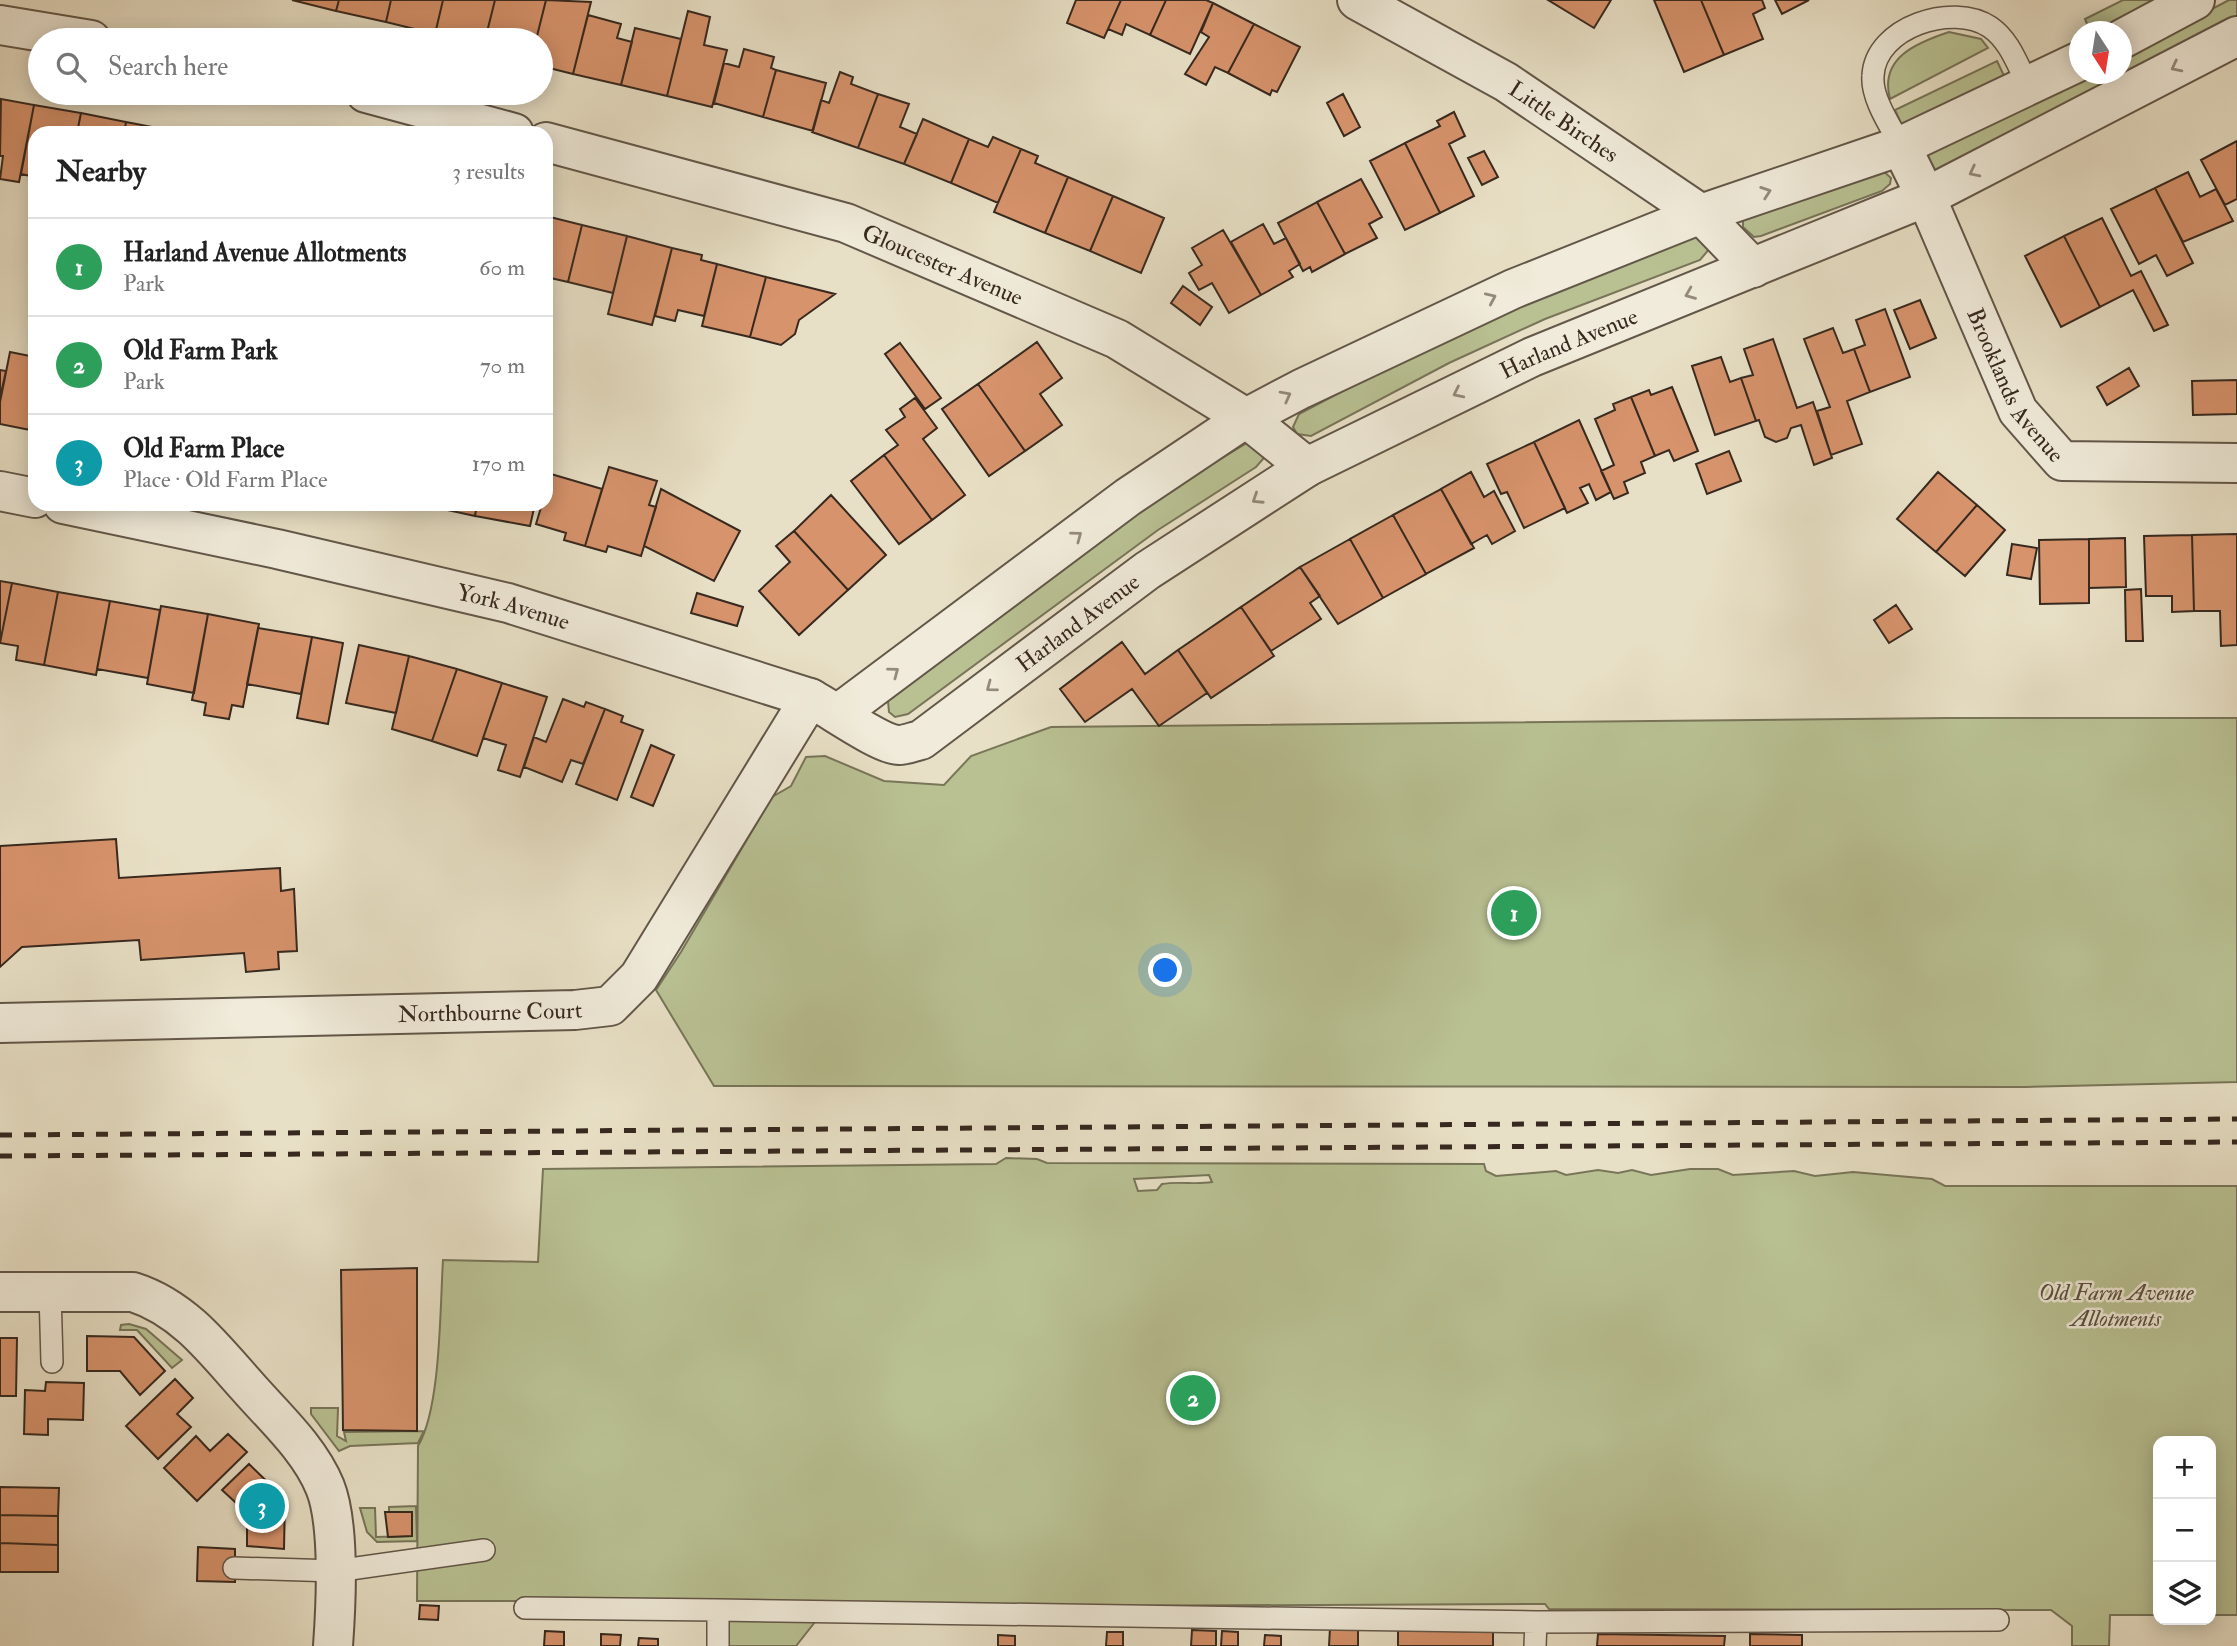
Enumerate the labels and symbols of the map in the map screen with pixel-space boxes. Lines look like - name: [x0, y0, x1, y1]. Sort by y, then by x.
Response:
- north arrow: [2069, 21, 2132, 84]
- one-way arrow: [2171, 59, 2184, 72]
- street label: Little Birches: [1503, 74, 1624, 169]
- one-way arrow: [1969, 163, 1982, 177]
- one-way arrow: [1759, 186, 1771, 200]
- street label: Gloucester Avenue: [858, 218, 1028, 312]
- one-way arrow: [1684, 285, 1696, 299]
- one-way arrow: [1484, 292, 1496, 306]
- street label: Harland Avenue: [1495, 302, 1642, 385]
- street label: Brooklands Avenue: [1960, 304, 2071, 469]
- one-way arrow: [1453, 385, 1465, 399]
- one-way arrow: [1279, 391, 1291, 405]
- one-way arrow: [1252, 490, 1265, 503]
- one-way arrow: [1069, 532, 1081, 545]
- street label: Harland Avenue: [1011, 567, 1146, 679]
- street label: York Avenue: [454, 578, 574, 637]
- one-way arrow: [886, 668, 899, 680]
- one-way arrow: [987, 678, 999, 691]
- pin: 1: [1491, 887, 1537, 939]
- your location: [1148, 953, 1182, 987]
- street label: Northbourne Court: [397, 995, 584, 1029]
- park label: Old Farm Avenue Allotments: [2038, 1278, 2194, 1333]
- pin: 2: [1170, 1372, 1216, 1424]
- pin: 3: [239, 1480, 285, 1532]

